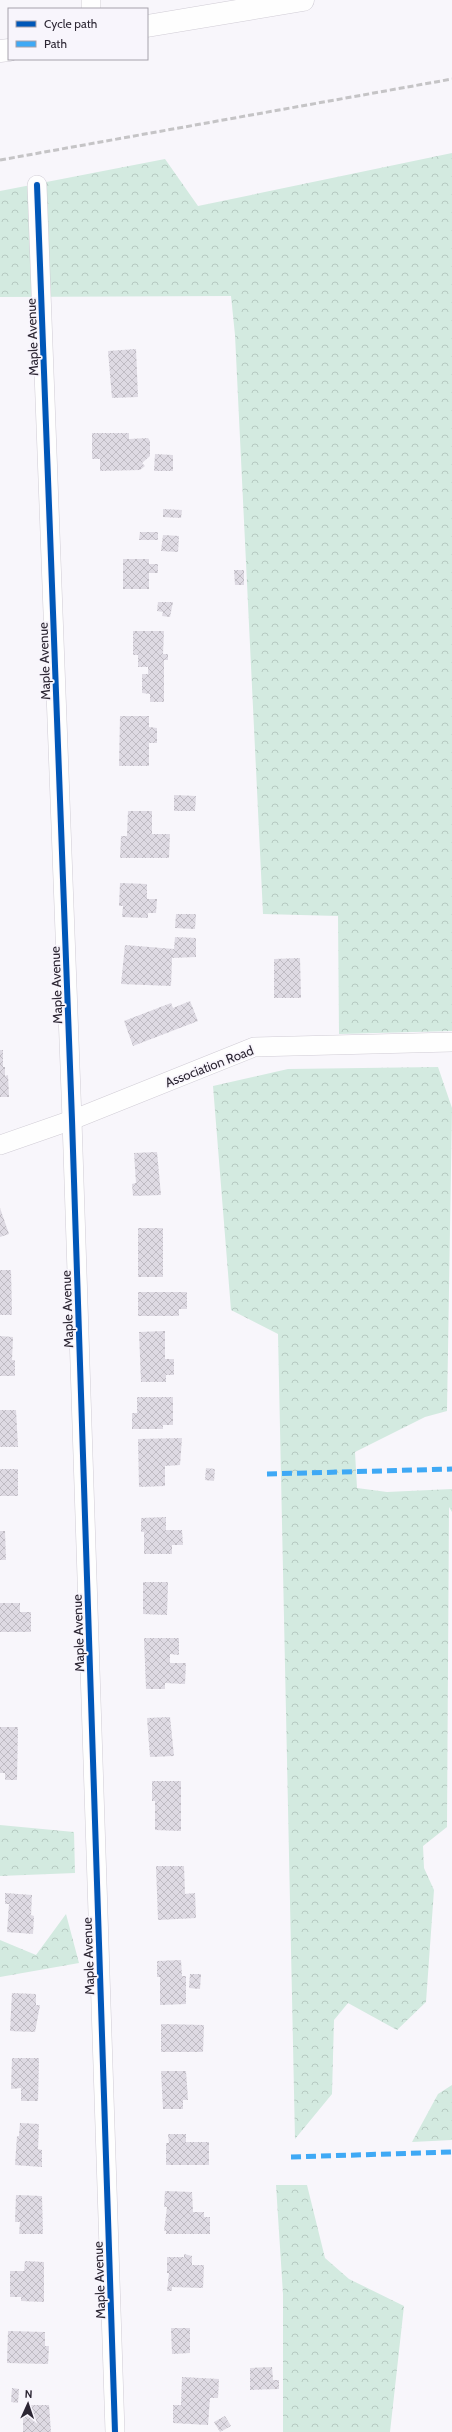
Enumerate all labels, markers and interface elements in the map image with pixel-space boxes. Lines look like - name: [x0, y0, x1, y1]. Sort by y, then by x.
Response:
- legend: [8, 8, 148, 60]
- text: Cycle path: [44, 16, 97, 31]
- text: Path: [44, 36, 67, 51]
- street label: Maple Avenue: [23, 298, 41, 376]
- street label: Maple Avenue: [35, 622, 53, 700]
- street label: Maple Avenue: [47, 946, 65, 1024]
- street label: Association Road: [163, 1042, 255, 1090]
- street label: Maple Avenue: [58, 1270, 76, 1348]
- street label: Maple Avenue: [69, 1594, 87, 1672]
- street label: Maple Avenue: [79, 1917, 97, 1995]
- street label: Maple Avenue: [90, 2241, 108, 2319]
- north arrow: [8, 2384, 48, 2424]
- text: N: [24, 2387, 33, 2401]

